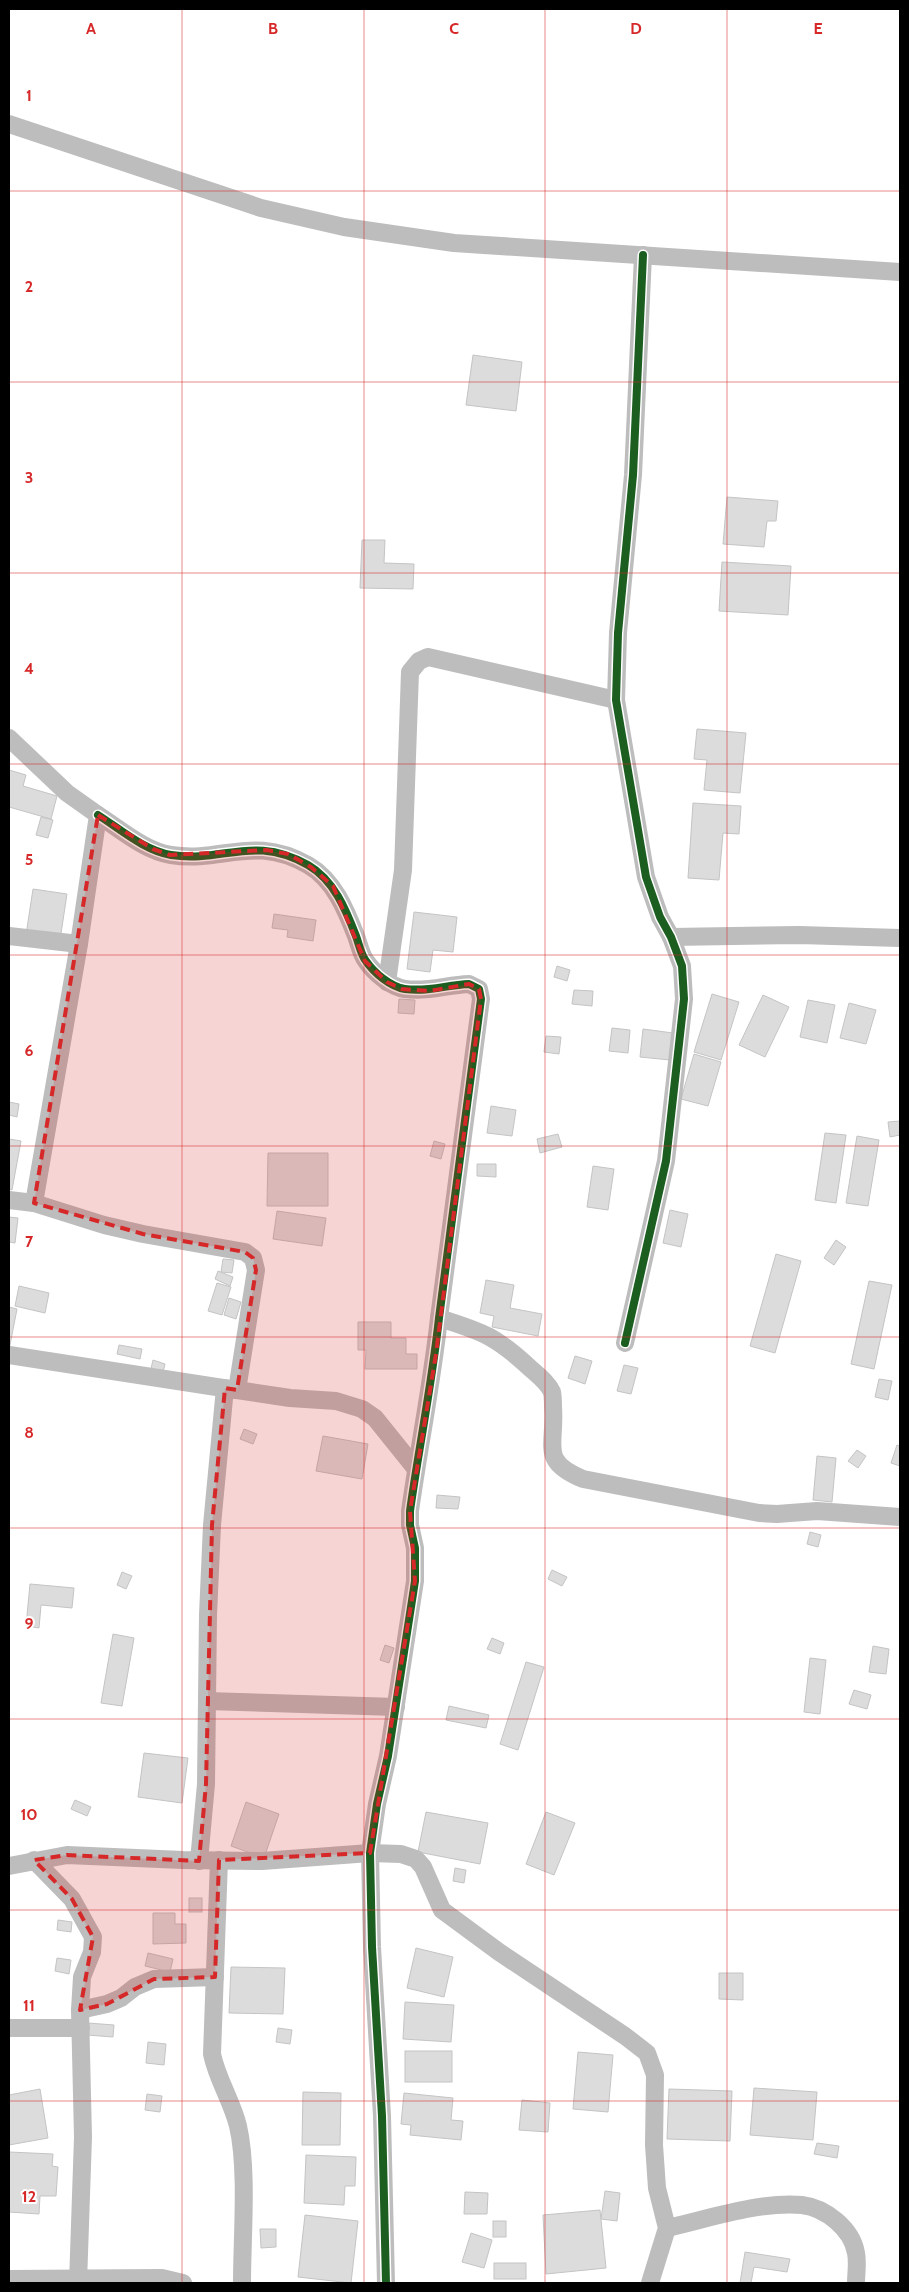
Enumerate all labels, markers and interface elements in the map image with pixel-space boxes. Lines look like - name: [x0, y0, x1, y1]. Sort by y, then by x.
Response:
- text: A: [86, 19, 96, 38]
- text: B: [268, 19, 278, 38]
- text: C: [449, 19, 459, 38]
- text: D: [630, 19, 642, 38]
- text: E: [813, 19, 823, 38]
- text: 1: [26, 86, 32, 105]
- text: 2: [25, 277, 33, 296]
- text: 3: [25, 468, 33, 487]
- text: 4: [24, 659, 34, 678]
- text: 5: [25, 850, 33, 869]
- text: 6: [25, 1041, 34, 1060]
- text: 7: [25, 1232, 34, 1251]
- text: 8: [24, 1423, 34, 1442]
- text: 9: [25, 1614, 34, 1633]
- text: 10: [20, 1805, 38, 1824]
- text: 11: [23, 1996, 35, 2015]
- text: 12: [22, 2187, 36, 2206]

